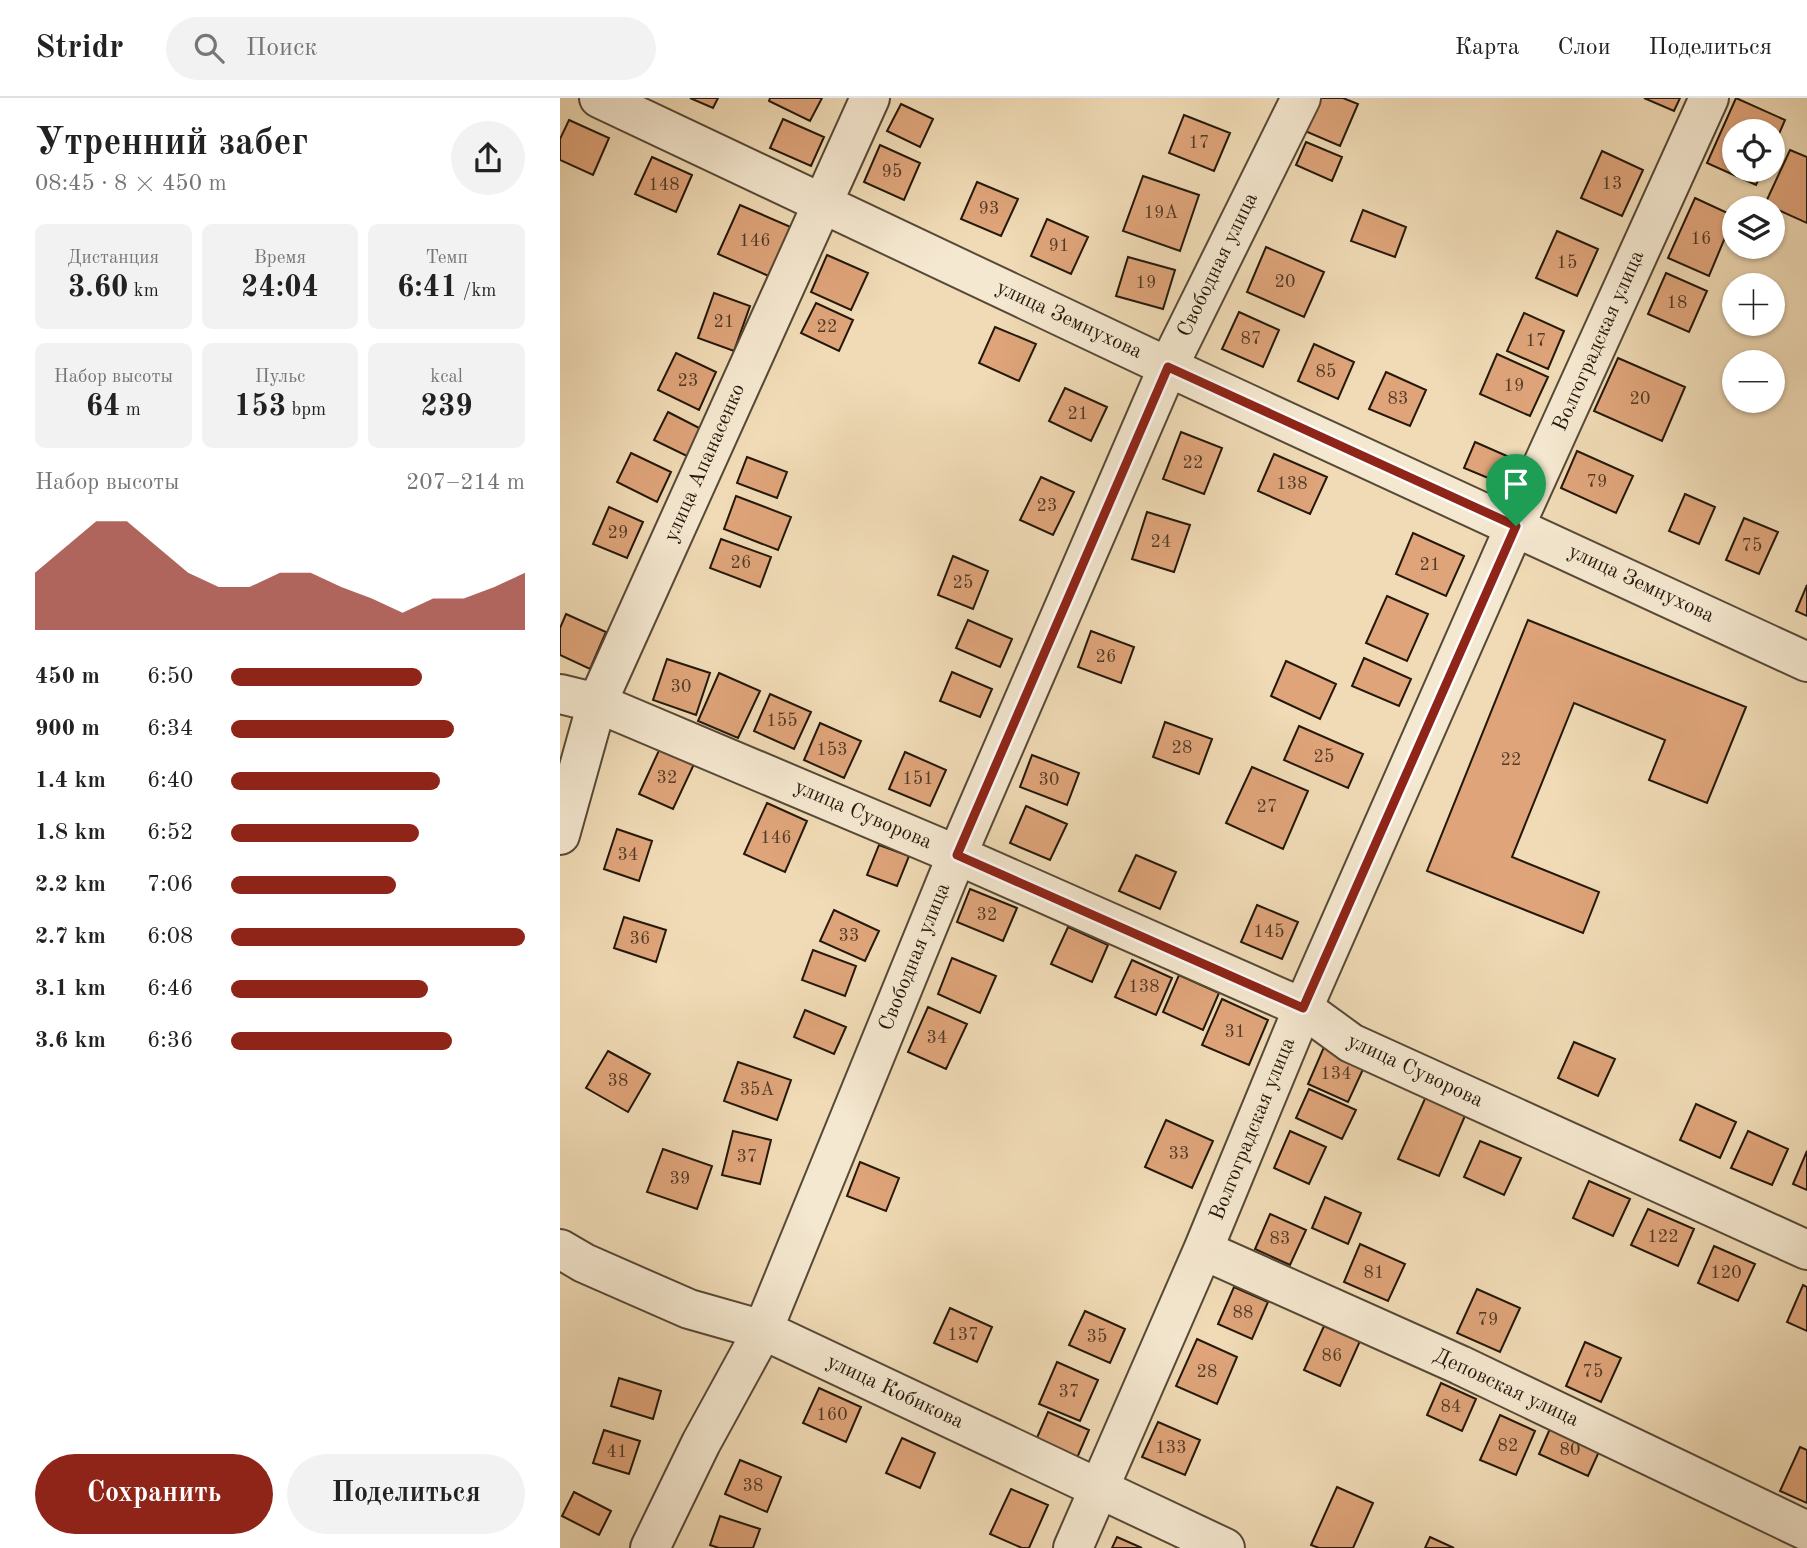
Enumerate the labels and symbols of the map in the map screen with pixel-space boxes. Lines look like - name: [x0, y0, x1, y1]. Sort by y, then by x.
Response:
- house number: 17: [1189, 134, 1209, 152]
- house number: 95: [882, 163, 902, 181]
- house number: 13: [1602, 175, 1622, 193]
- house number: 148: [648, 176, 680, 194]
- street label: Свободная улица: [1174, 190, 1262, 340]
- house number: 93: [979, 200, 999, 218]
- house number: 19А: [1144, 204, 1179, 222]
- house number: 16: [1691, 230, 1711, 248]
- house number: 146: [739, 232, 771, 250]
- house number: 91: [1049, 237, 1069, 255]
- street label: Волгоградская улица: [1550, 248, 1648, 434]
- house number: 15: [1557, 254, 1577, 272]
- house number: 20: [1275, 273, 1295, 291]
- house number: 19: [1136, 274, 1156, 292]
- street label: улица Земнухова: [993, 277, 1145, 363]
- house number: 18: [1667, 294, 1687, 312]
- house number: 21: [714, 313, 734, 331]
- house number: 22: [817, 318, 837, 336]
- house number: 87: [1241, 330, 1261, 348]
- house number: 17: [1526, 332, 1546, 350]
- house number: 85: [1316, 363, 1336, 381]
- house number: 23: [678, 372, 698, 390]
- house number: 19: [1504, 377, 1524, 395]
- street label: улица Апанасенко: [661, 381, 749, 545]
- house number: 83: [1388, 390, 1408, 408]
- house number: 20: [1630, 390, 1650, 408]
- house number: 21: [1068, 405, 1088, 423]
- house number: 22: [1183, 454, 1203, 472]
- pin: [1486, 454, 1546, 526]
- house number: 79: [1587, 473, 1607, 491]
- house number: 138: [1276, 475, 1308, 493]
- house number: 23: [1037, 497, 1057, 515]
- house number: 29: [608, 524, 628, 542]
- house number: 24: [1151, 533, 1171, 551]
- house number: 75: [1742, 537, 1762, 555]
- street label: улица Земнухова: [1565, 541, 1717, 627]
- house number: 26: [731, 554, 751, 572]
- house number: 21: [1420, 556, 1440, 574]
- house number: 25: [953, 574, 973, 592]
- house number: 26: [1096, 648, 1116, 666]
- house number: 30: [671, 678, 691, 696]
- house number: 155: [766, 712, 798, 730]
- house number: 28: [1172, 739, 1192, 757]
- house number: 153: [816, 741, 848, 759]
- house number: 25: [1314, 748, 1334, 766]
- house number: 22: [1501, 751, 1521, 769]
- house number: 32: [657, 769, 677, 787]
- house number: 151: [902, 770, 934, 788]
- house number: 30: [1039, 771, 1059, 789]
- street label: улица Суворова: [791, 777, 935, 853]
- house number: 27: [1257, 798, 1277, 816]
- house number: 146: [760, 829, 792, 847]
- house number: 34: [618, 846, 638, 864]
- street label: Свободная улица: [876, 880, 954, 1034]
- house number: 32: [977, 906, 997, 924]
- house number: 145: [1253, 923, 1285, 941]
- house number: 33: [839, 927, 859, 945]
- house number: 36: [630, 930, 650, 948]
- house number: 138: [1128, 978, 1160, 996]
- house number: 31: [1225, 1023, 1245, 1041]
- house number: 34: [927, 1029, 947, 1047]
- street label: улица Суворова: [1344, 1030, 1486, 1112]
- street label: Волгоградская улица: [1207, 1035, 1299, 1223]
- house number: 134: [1320, 1065, 1352, 1083]
- house number: 38: [608, 1072, 628, 1090]
- house number: 35А: [740, 1081, 775, 1099]
- house number: 33: [1169, 1145, 1189, 1163]
- house number: 37: [737, 1148, 757, 1166]
- house number: 39: [670, 1170, 690, 1188]
- house number: 122: [1647, 1228, 1679, 1246]
- house number: 83: [1270, 1230, 1290, 1248]
- house number: 81: [1364, 1264, 1384, 1282]
- house number: 120: [1710, 1264, 1742, 1282]
- house number: 88: [1233, 1304, 1253, 1322]
- house number: 79: [1478, 1311, 1498, 1329]
- house number: 137: [947, 1326, 979, 1344]
- house number: 35: [1087, 1328, 1107, 1346]
- street label: Деповская улица: [1430, 1345, 1582, 1431]
- house number: 86: [1322, 1347, 1342, 1365]
- street label: улица Кобикова: [823, 1351, 967, 1433]
- house number: 28: [1197, 1363, 1217, 1381]
- house number: 75: [1583, 1363, 1603, 1381]
- house number: 37: [1059, 1383, 1079, 1401]
- house number: 84: [1441, 1398, 1461, 1416]
- house number: 160: [816, 1406, 848, 1424]
- house number: 82: [1498, 1437, 1518, 1455]
- house number: 133: [1155, 1439, 1187, 1457]
- house number: 80: [1560, 1441, 1580, 1459]
- house number: 41: [607, 1443, 627, 1461]
- house number: 38: [743, 1477, 763, 1495]

